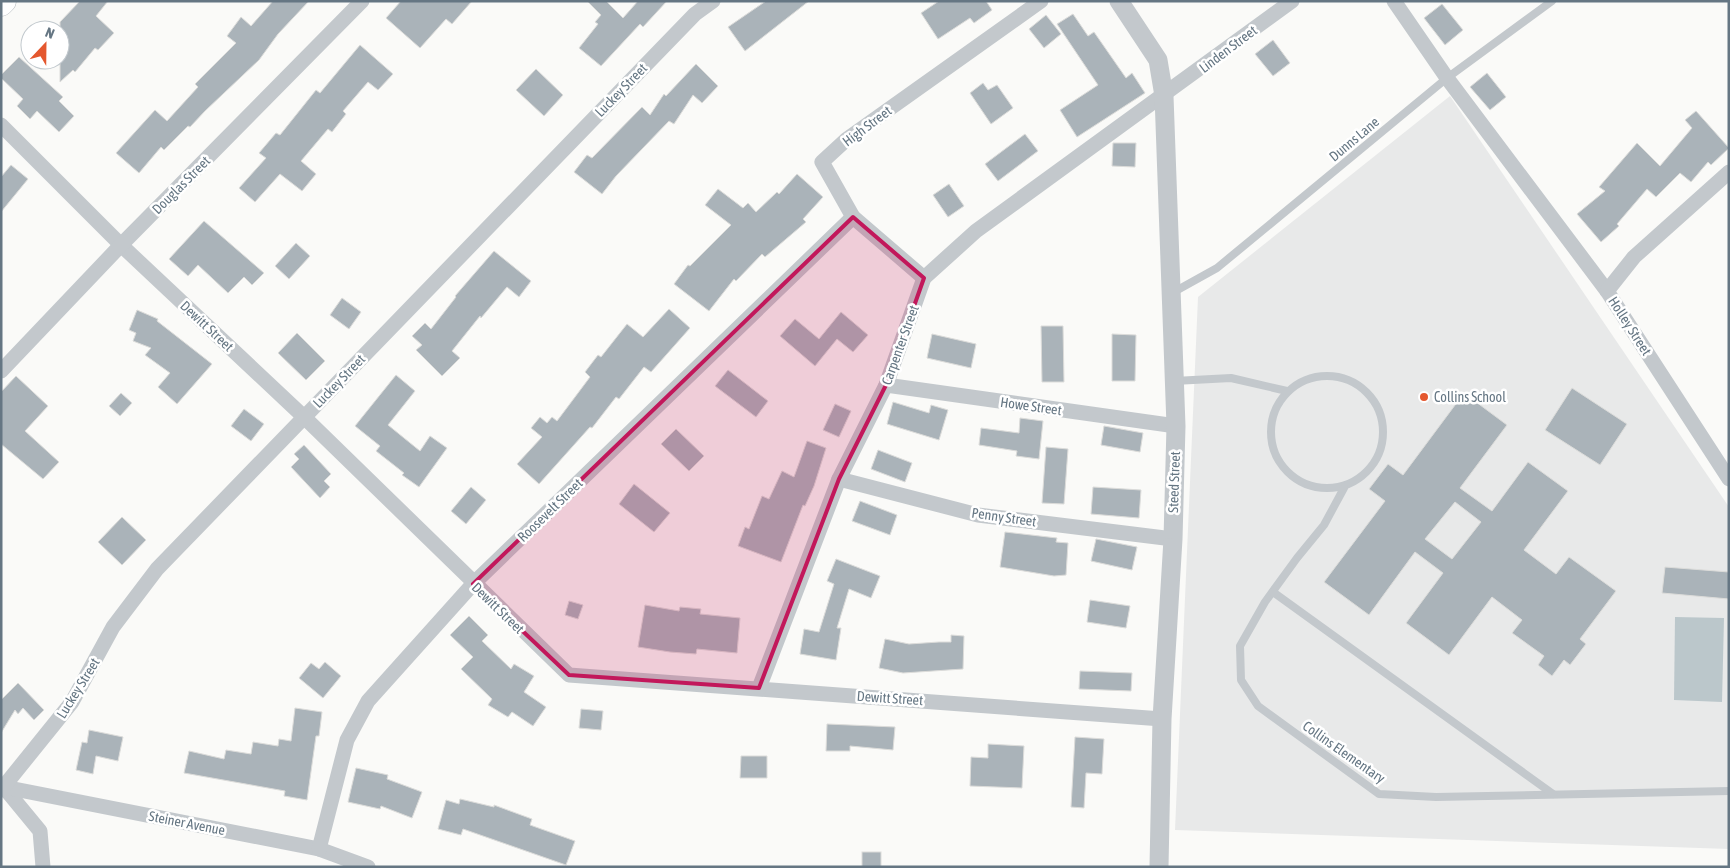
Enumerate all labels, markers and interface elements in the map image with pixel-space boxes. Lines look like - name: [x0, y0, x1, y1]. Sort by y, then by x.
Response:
- north arrow: [20, 20, 70, 70]
- street label: Linden Street: [1196, 22, 1260, 76]
- text: N: [43, 24, 57, 42]
- street label: Luckey Street: [592, 60, 650, 120]
- street label: High Street: [839, 103, 895, 149]
- street label: Dunns Lane: [1326, 114, 1382, 164]
- street label: Douglas Street: [149, 153, 213, 217]
- street label: Holley Street: [1605, 294, 1655, 358]
- street label: Dewitt Street: [177, 298, 237, 354]
- street label: Carpenter Street: [878, 303, 922, 387]
- street label: Luckey Street: [310, 351, 368, 411]
- place label: Collins School: [1434, 389, 1506, 405]
- marker: Collins School: [1418, 391, 1430, 403]
- street label: Howe Street: [999, 394, 1063, 418]
- street label: Steed Street: [1165, 451, 1183, 513]
- street label: Roosevelt Street: [514, 475, 586, 545]
- street label: Penny Street: [971, 505, 1037, 529]
- street label: Dewitt Street: [469, 579, 527, 637]
- street label: Luckey Street: [53, 655, 103, 721]
- street label: Dewitt Street: [856, 688, 924, 708]
- street label: Collins Elementary: [1300, 718, 1388, 786]
- street label: Steiner Avenue: [148, 808, 226, 838]

